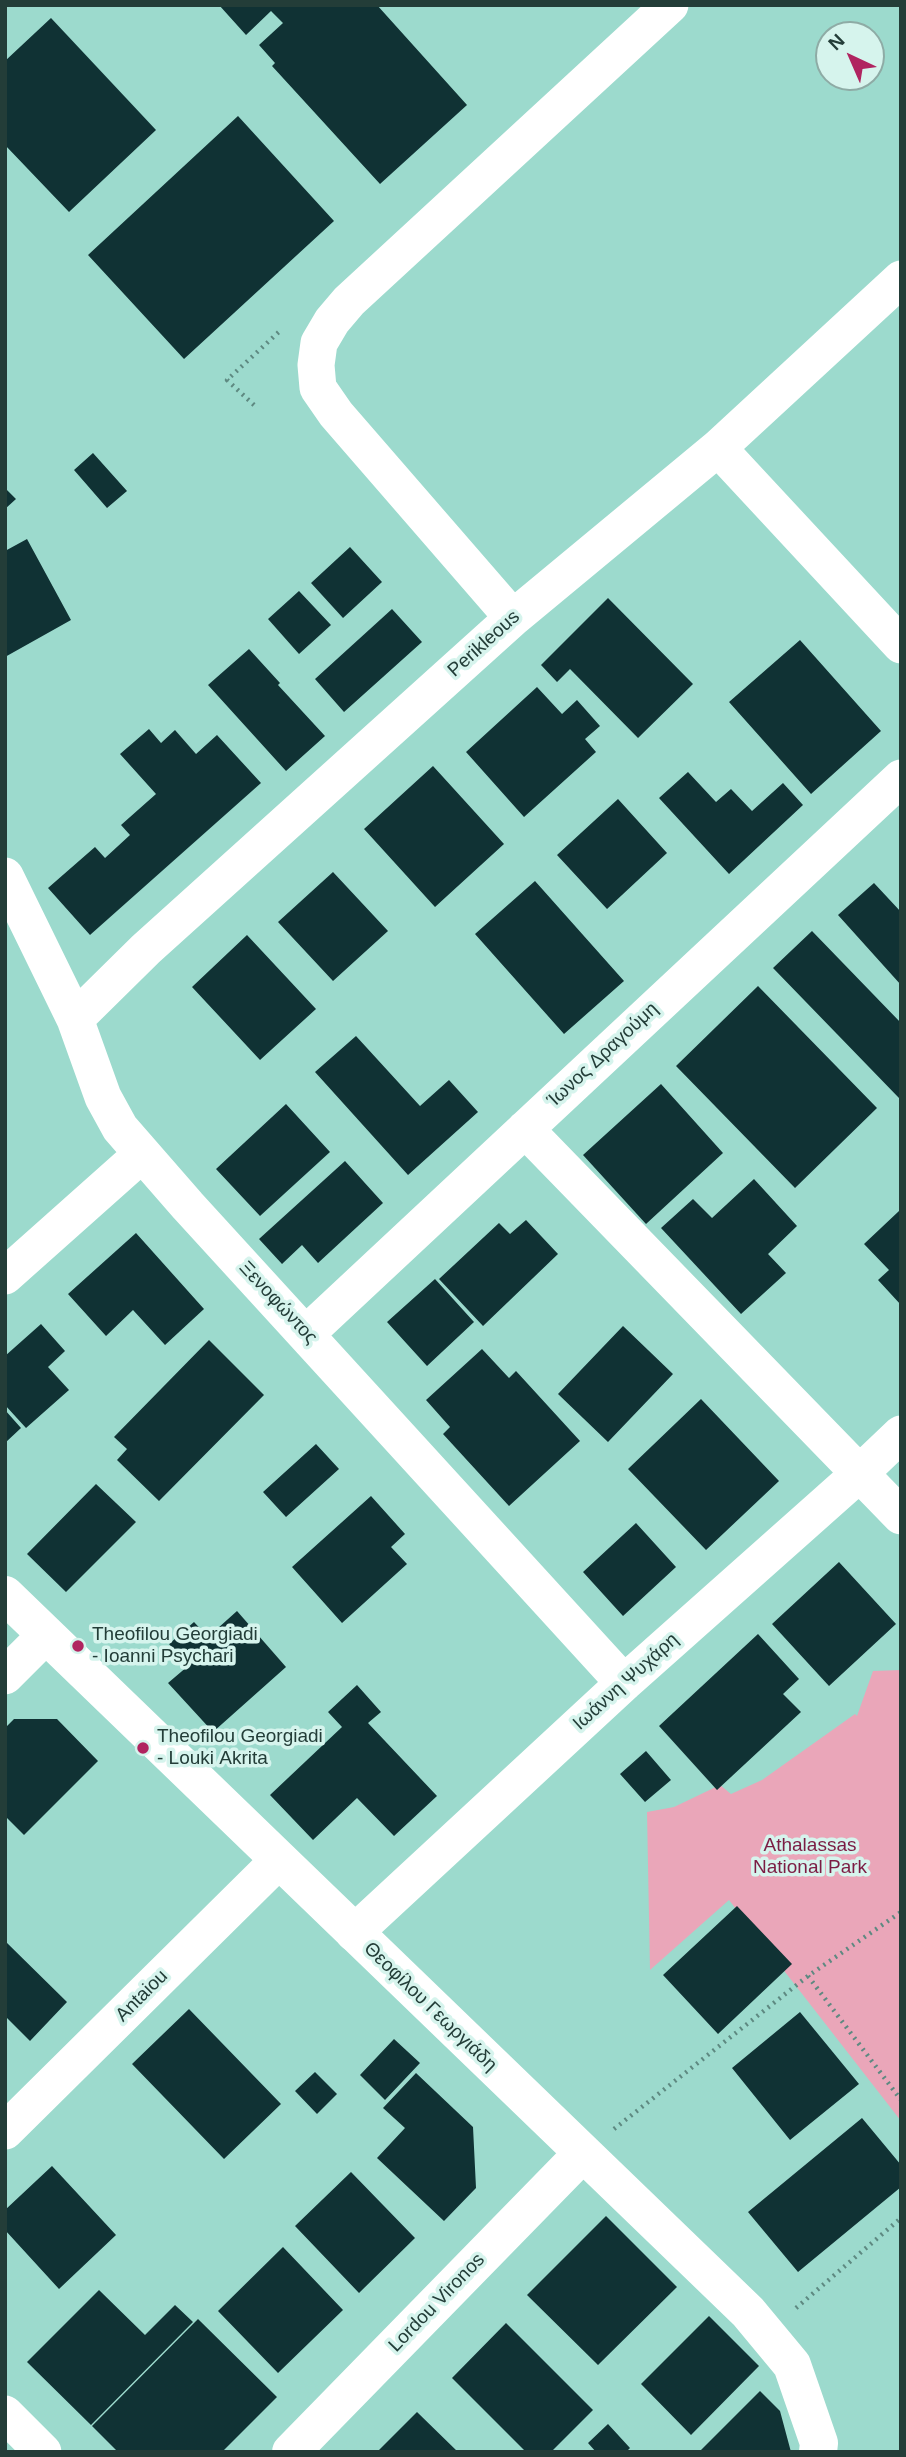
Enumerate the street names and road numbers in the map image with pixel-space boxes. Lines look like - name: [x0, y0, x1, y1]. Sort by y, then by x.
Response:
- street label: Perikleous: [443, 606, 525, 682]
- street label: Ίωνος Δραγούμη: [543, 998, 663, 1112]
- street label: Ξενοφώντος: [234, 1257, 322, 1349]
- street label: Ιωάννη Ψυχάρη: [569, 1629, 683, 1735]
- street label: Θεοφίλου Γεωργιάδη: [359, 1938, 501, 2076]
- street label: Antaiou: [111, 1965, 173, 2027]
- street label: Lordou Vironos: [384, 2249, 490, 2357]

